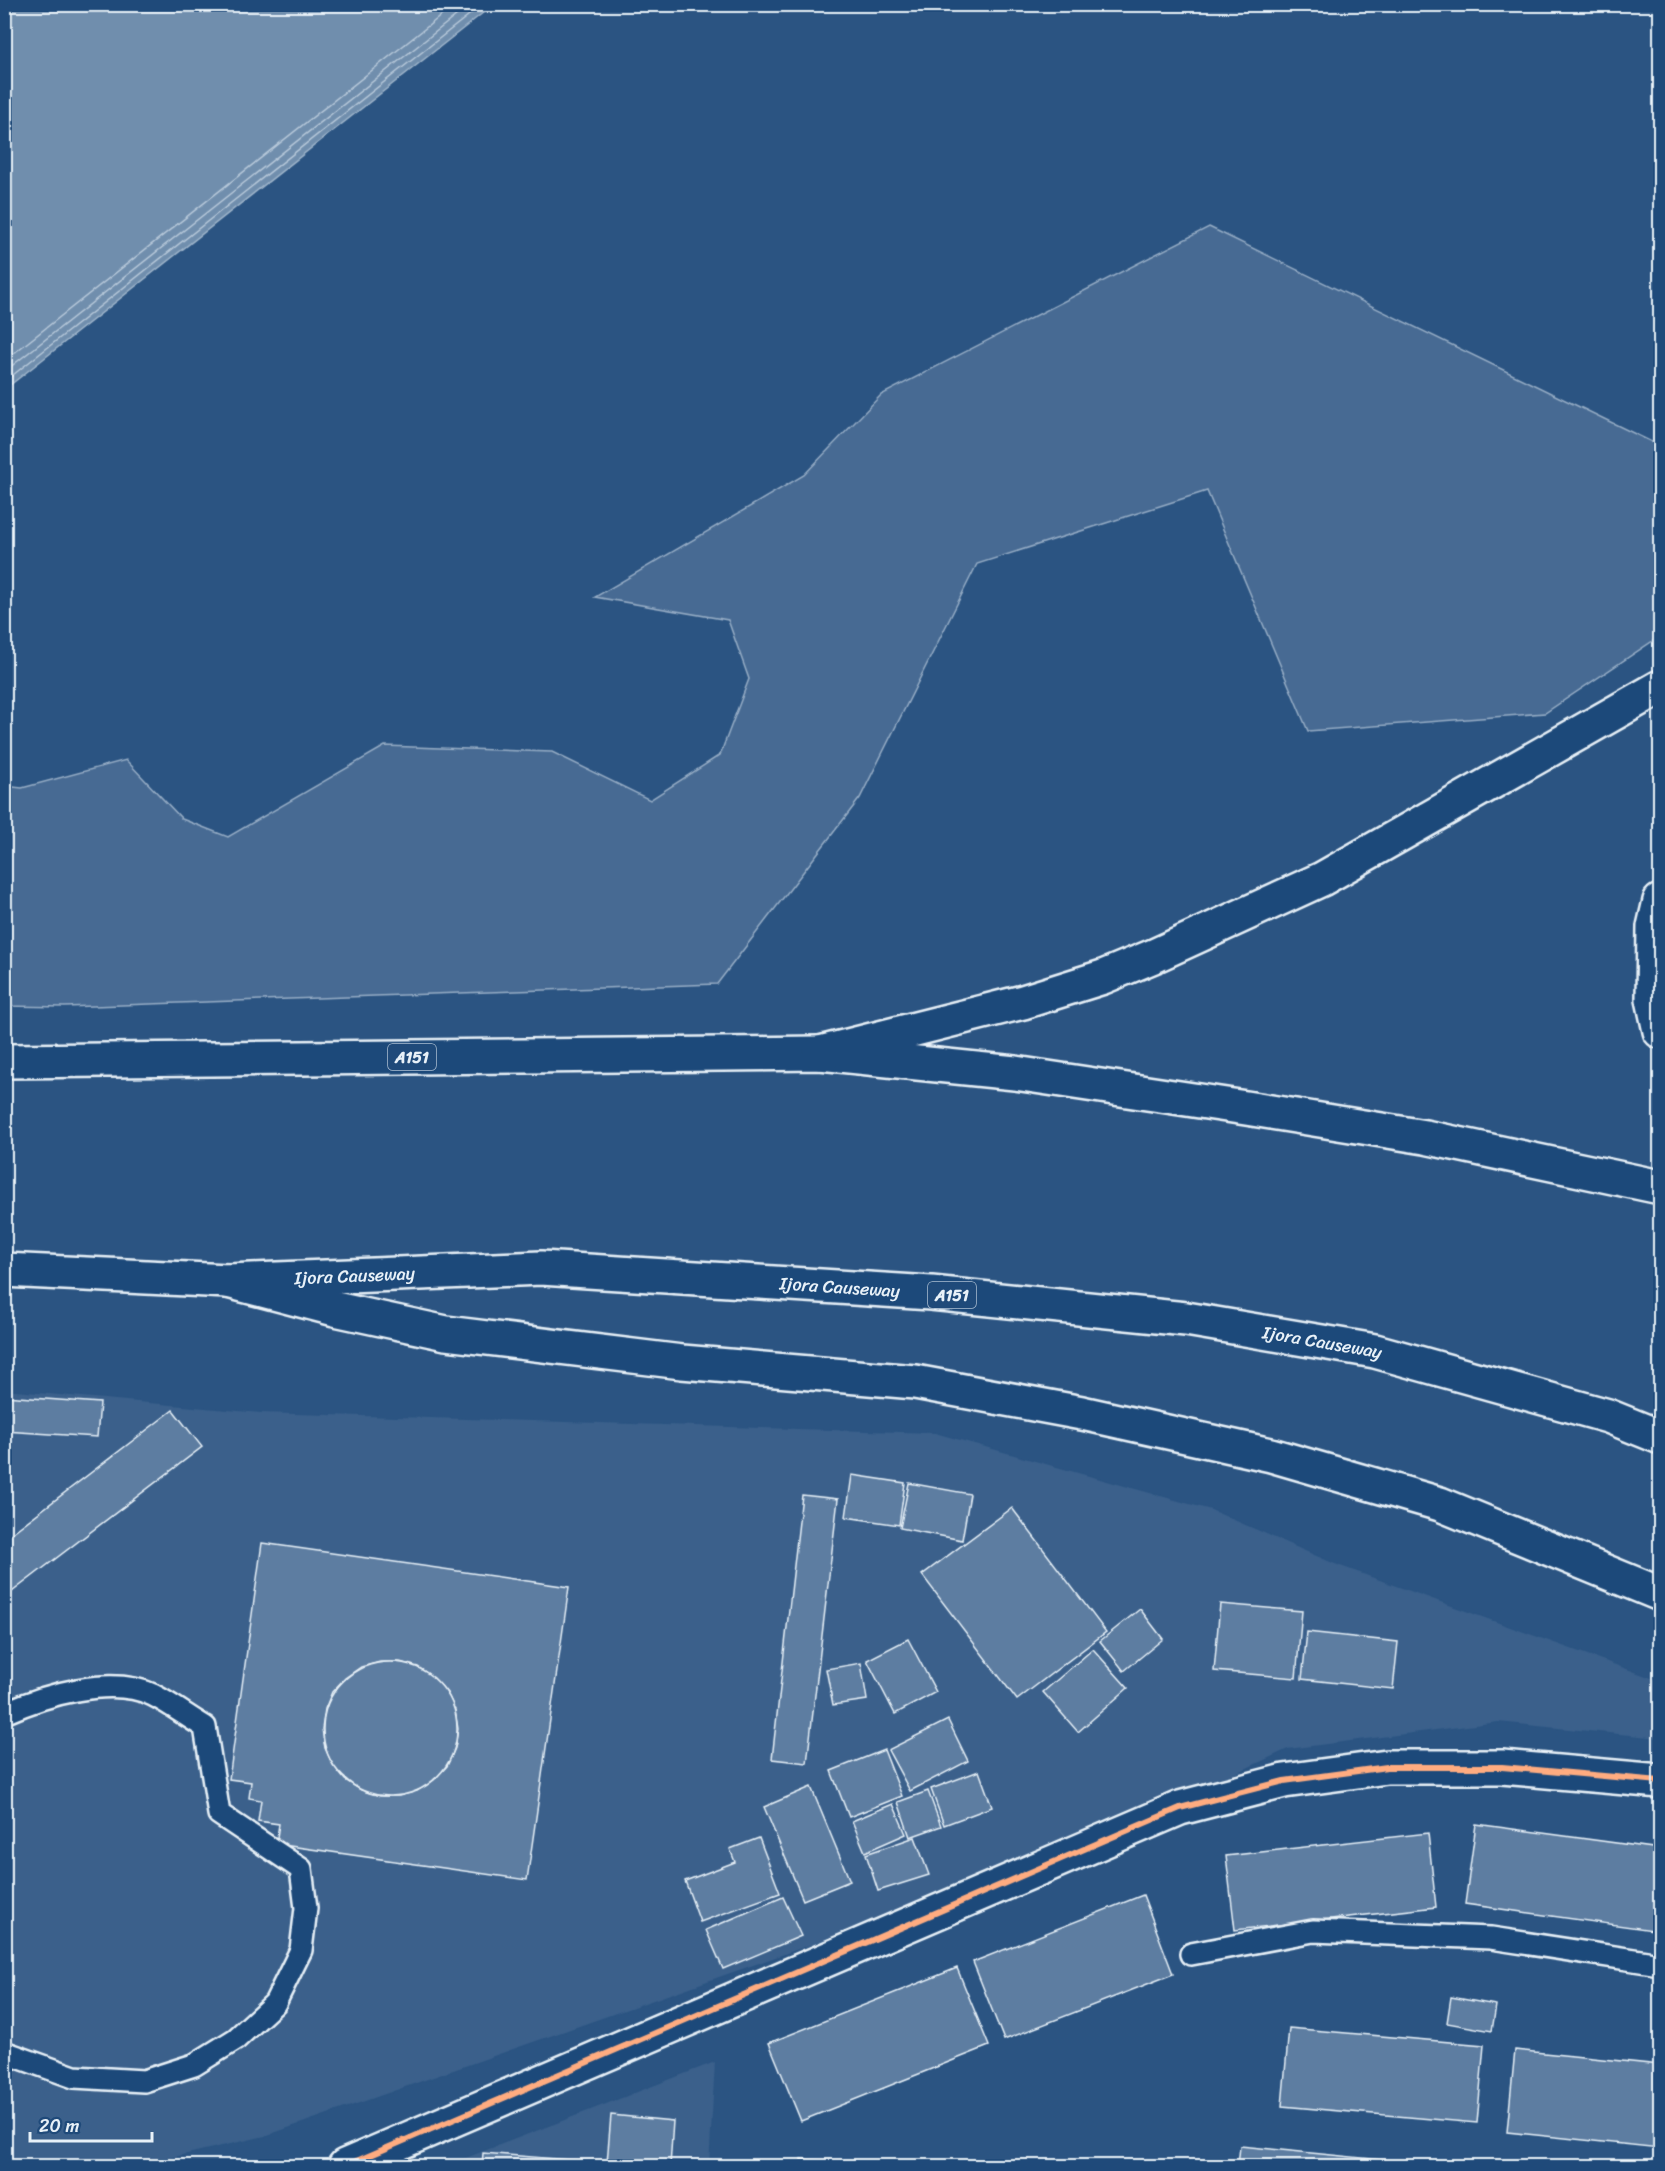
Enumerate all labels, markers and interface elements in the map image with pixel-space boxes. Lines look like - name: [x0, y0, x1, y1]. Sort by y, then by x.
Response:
- road number: A151: [388, 1044, 436, 1070]
- street label: Ijora Causeway: [293, 1257, 416, 1294]
- street label: Ijora Causeway: [778, 1267, 902, 1307]
- road number: A151: [928, 1282, 976, 1308]
- street label: Ijora Causeway: [1259, 1316, 1387, 1368]
- scale bar: [30, 2105, 152, 2143]
- text: 20 m: [39, 2110, 79, 2142]

